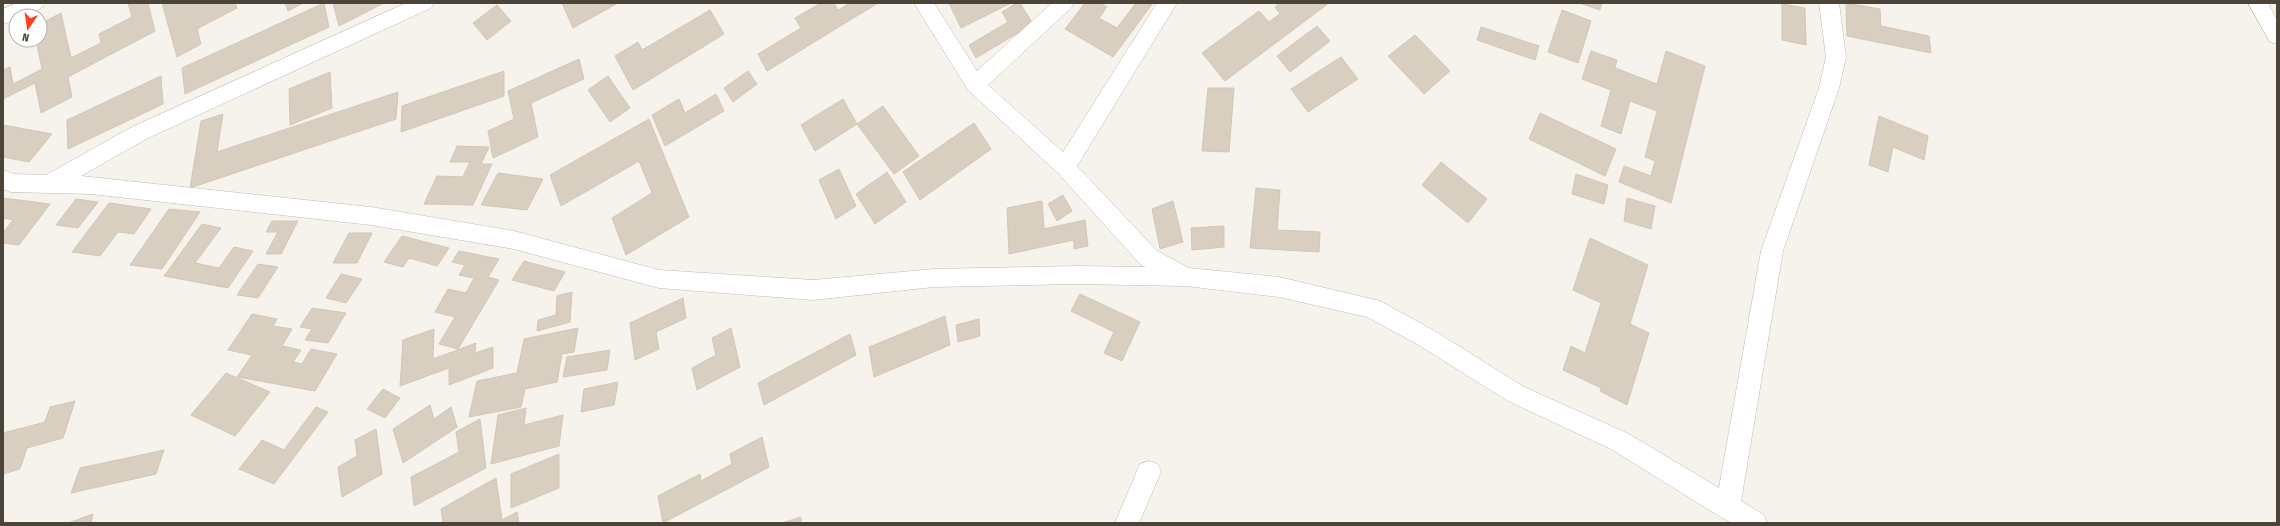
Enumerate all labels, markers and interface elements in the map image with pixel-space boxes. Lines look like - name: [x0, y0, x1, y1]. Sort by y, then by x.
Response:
- north arrow: [8, 8, 48, 48]
- text: N: [21, 30, 31, 44]

